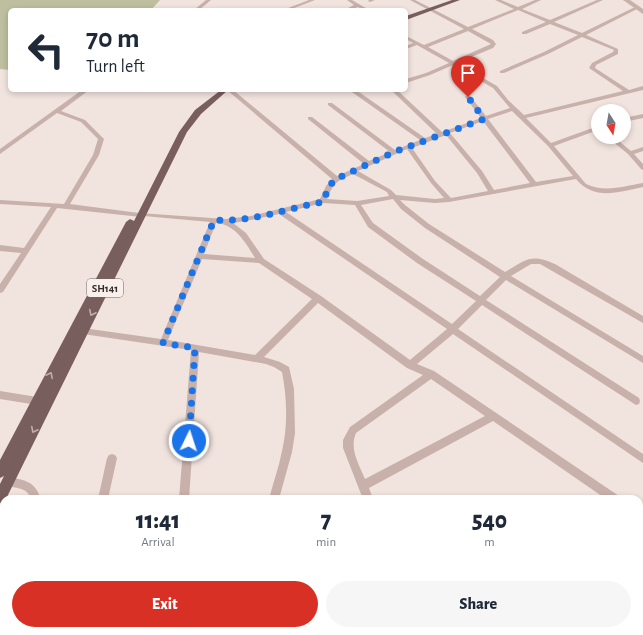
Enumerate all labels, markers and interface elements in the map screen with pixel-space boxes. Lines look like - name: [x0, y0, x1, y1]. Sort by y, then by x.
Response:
- icon: left: [20, 24, 72, 76]
- text: 70 m: [86, 25, 140, 53]
- pin: [451, 56, 485, 97]
- text: Turn left: [86, 58, 145, 76]
- icon: arrive: [457, 62, 479, 84]
- north arrow: [591, 104, 631, 144]
- map controls: [591, 104, 631, 144]
- road number: SH141: [87, 279, 123, 297]
- one-way arrow: [89, 309, 97, 317]
- one-way arrow: [46, 372, 53, 379]
- position arrow: [168, 420, 210, 462]
- one-way arrow: [31, 425, 39, 433]
- text: 11:41: [136, 509, 180, 533]
- text: 7: [321, 509, 331, 533]
- text: 540: [472, 509, 507, 533]
- text: Arrival: [141, 536, 175, 549]
- text: min: [316, 536, 336, 549]
- text: m: [484, 536, 495, 549]
- button: Exit: [12, 581, 318, 627]
- button: Share: [326, 581, 631, 627]

